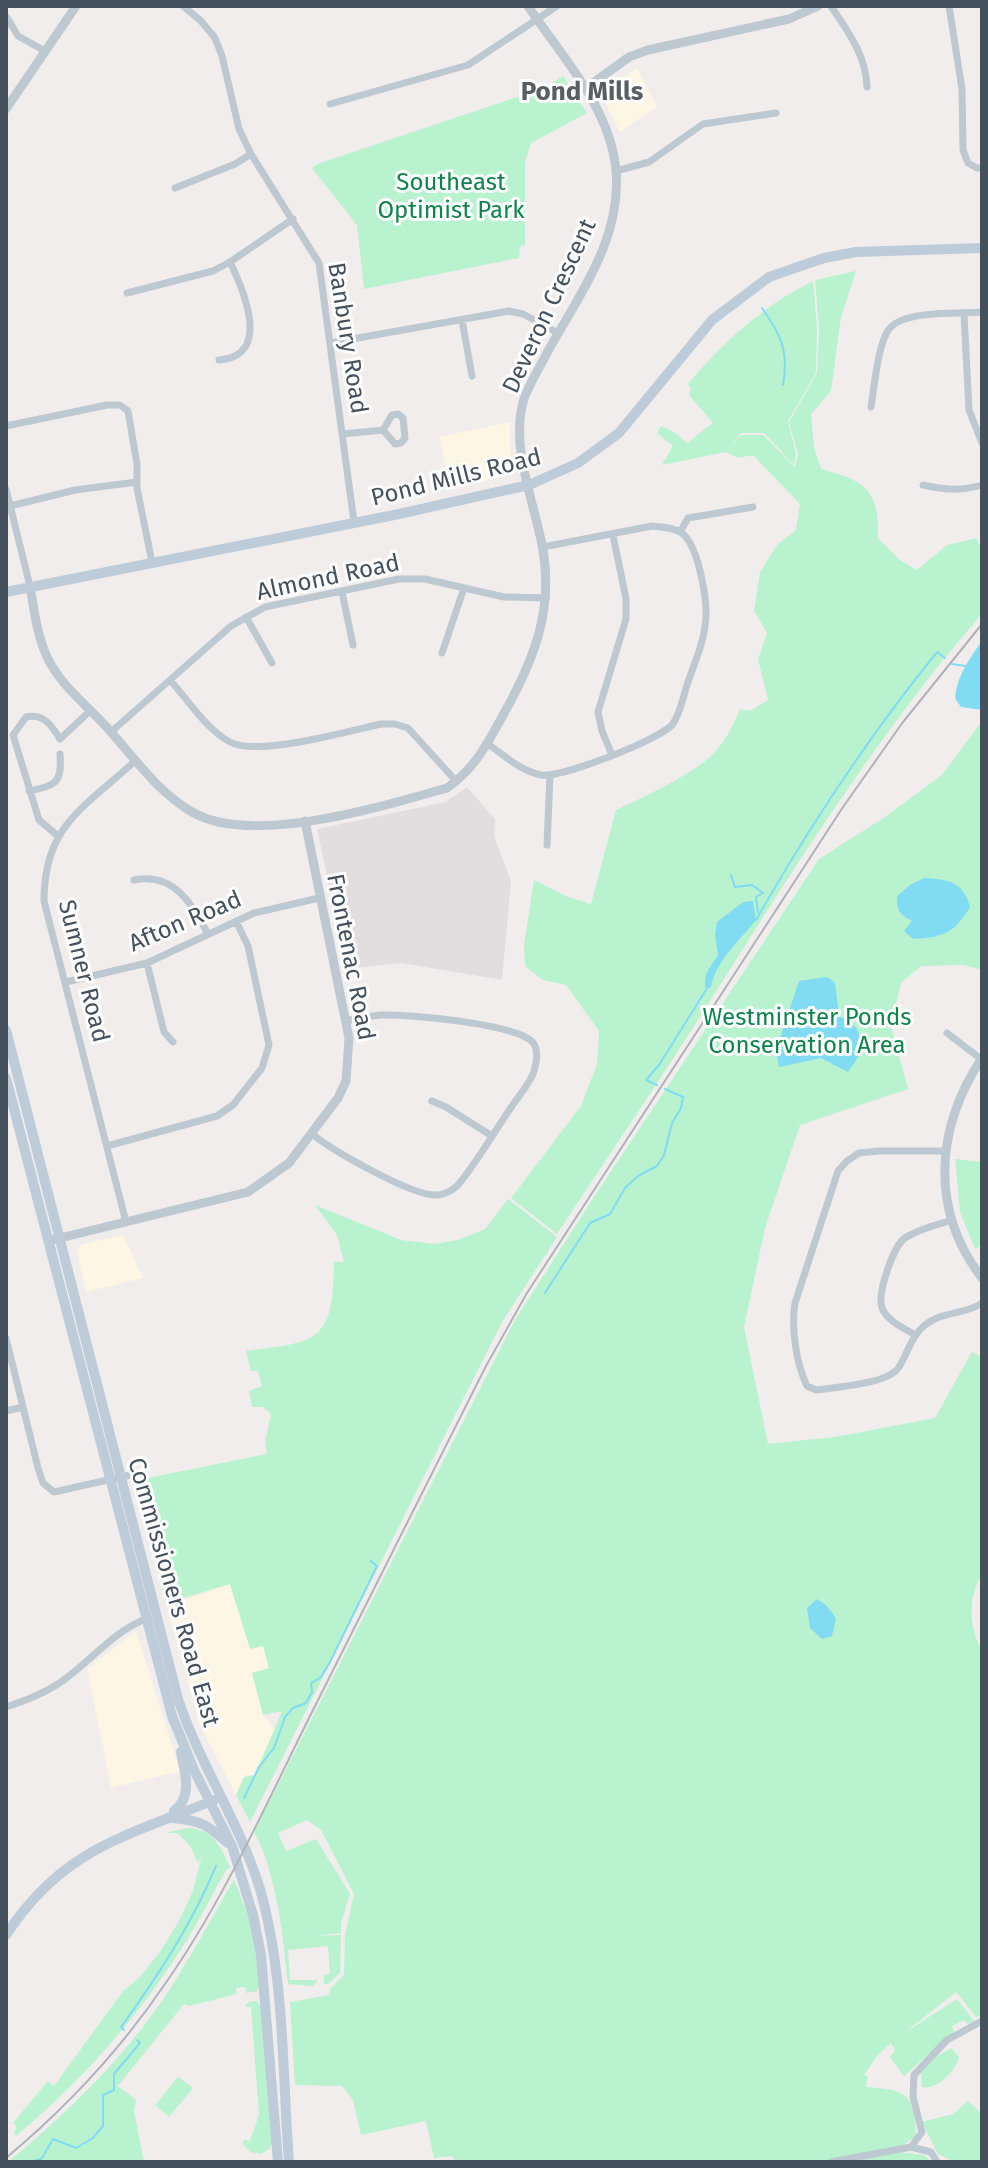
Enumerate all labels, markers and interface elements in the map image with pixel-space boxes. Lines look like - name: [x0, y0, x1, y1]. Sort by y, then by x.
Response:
- district label: Pond Mills: [521, 76, 644, 107]
- park label: Southeast Optimist Park: [377, 168, 525, 224]
- street label: Deveron Crescent: [496, 214, 602, 398]
- street label: Banbury Road: [322, 260, 374, 416]
- street label: Pond Mills Road: [368, 442, 544, 512]
- street label: Almond Road: [254, 548, 402, 606]
- street label: Frontenac Road: [321, 871, 381, 1043]
- street label: Afton Road: [124, 885, 246, 957]
- street label: Sumner Road: [53, 897, 115, 1045]
- park label: Westminster Ponds Conservation Area: [702, 1003, 912, 1059]
- street label: Commissioners Road East: [122, 1454, 226, 1730]

